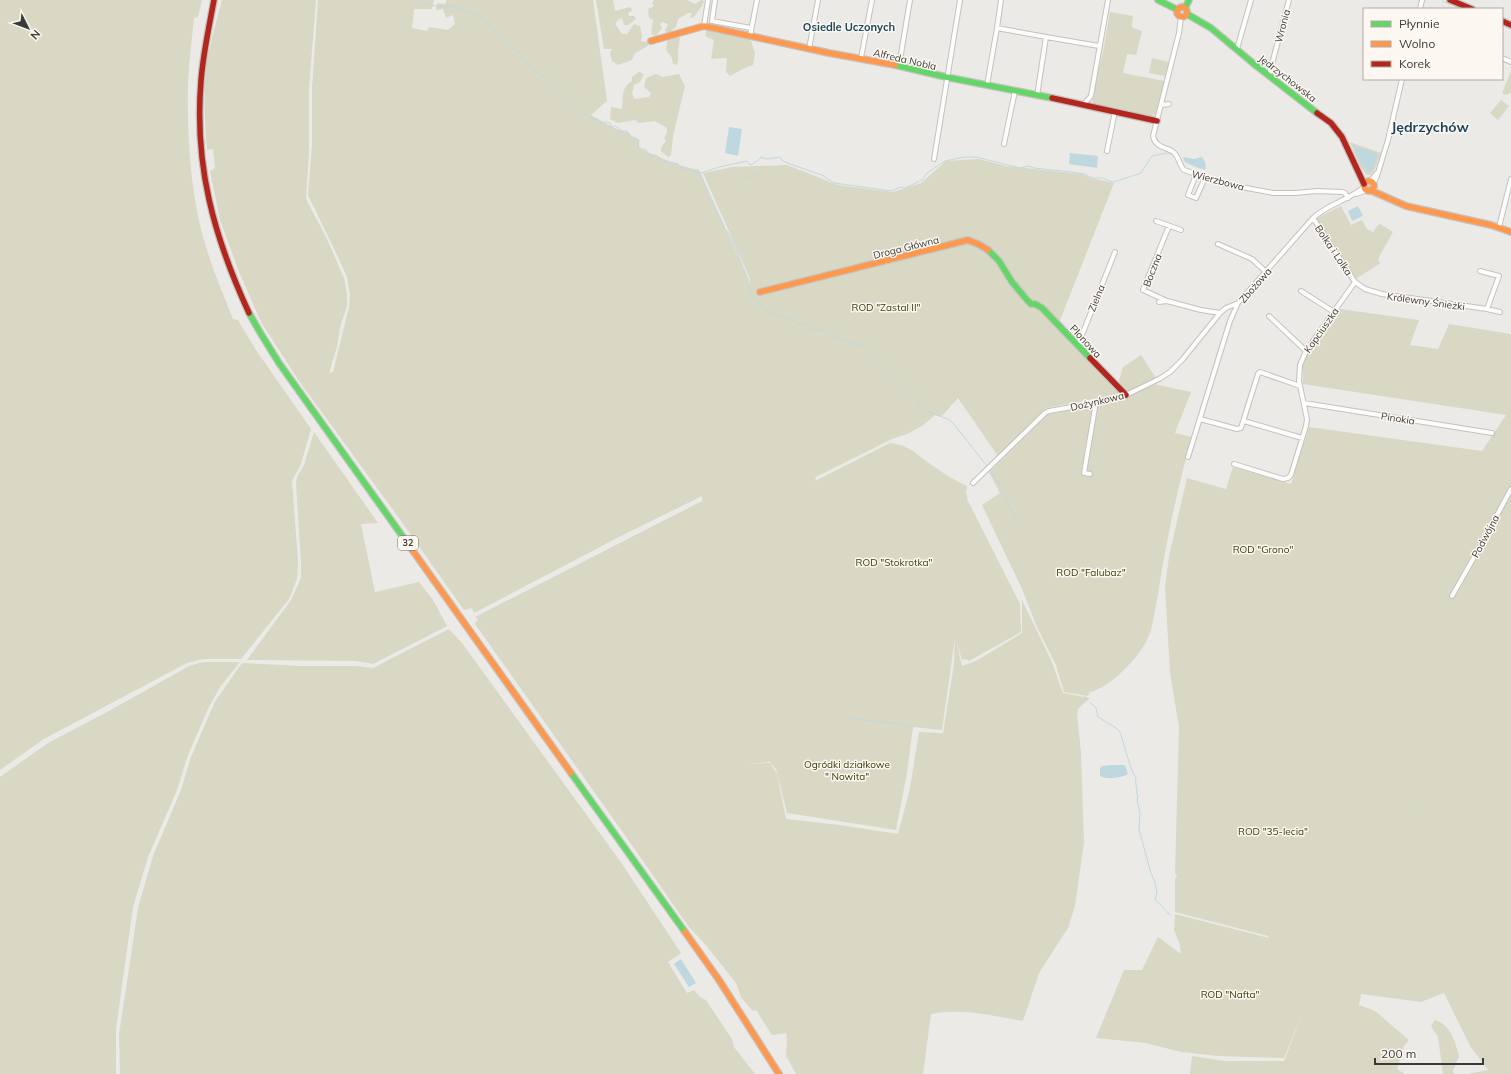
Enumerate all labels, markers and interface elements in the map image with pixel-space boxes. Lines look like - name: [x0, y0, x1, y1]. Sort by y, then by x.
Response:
- north arrow: [8, 8, 48, 48]
- street label: Wronia: [1272, 8, 1293, 44]
- legend: [1363, 8, 1503, 80]
- text: Płynnie: [1399, 16, 1440, 31]
- district label: Osiedle Uczonych: [803, 20, 895, 34]
- text: N: [27, 27, 43, 42]
- text: Wolno: [1399, 36, 1435, 51]
- street label: Alfreda Nobla: [872, 46, 938, 73]
- street label: Jędrzychowska: [1256, 52, 1319, 105]
- text: Korek: [1399, 56, 1431, 71]
- district label: Jędrzychów: [1391, 118, 1469, 136]
- street label: Wierzbowa: [1190, 167, 1246, 194]
- street label: Bolka i Lolka: [1312, 223, 1355, 278]
- street label: Droga Główna: [872, 233, 940, 262]
- street label: Boczna: [1140, 252, 1165, 289]
- street label: Zbożowa: [1236, 265, 1274, 306]
- street label: Zielna: [1085, 283, 1108, 314]
- street label: Królewny Śnieżki: [1386, 290, 1466, 313]
- park label: ROD "Zastal II": [852, 301, 921, 314]
- street label: Kopciuszka: [1301, 305, 1342, 355]
- street label: Plonowa: [1067, 322, 1104, 361]
- street label: Dożynkowa: [1069, 389, 1125, 414]
- street label: Pinokia: [1380, 409, 1416, 428]
- street label: Podwójna: [1469, 513, 1502, 560]
- road number: 32: [398, 536, 418, 550]
- park label: ROD "Grono": [1233, 543, 1293, 556]
- park label: ROD "Stokrotka": [856, 556, 933, 569]
- park label: ROD "Falubaz": [1056, 566, 1126, 579]
- park label: Ogródki działkowe " Nowita": [804, 758, 890, 783]
- park label: ROD "35-lecia": [1238, 825, 1308, 838]
- park label: ROD "Nafta": [1201, 988, 1259, 1001]
- scale bar: [1375, 1040, 1483, 1066]
- text: 200 m: [1381, 1046, 1416, 1061]

